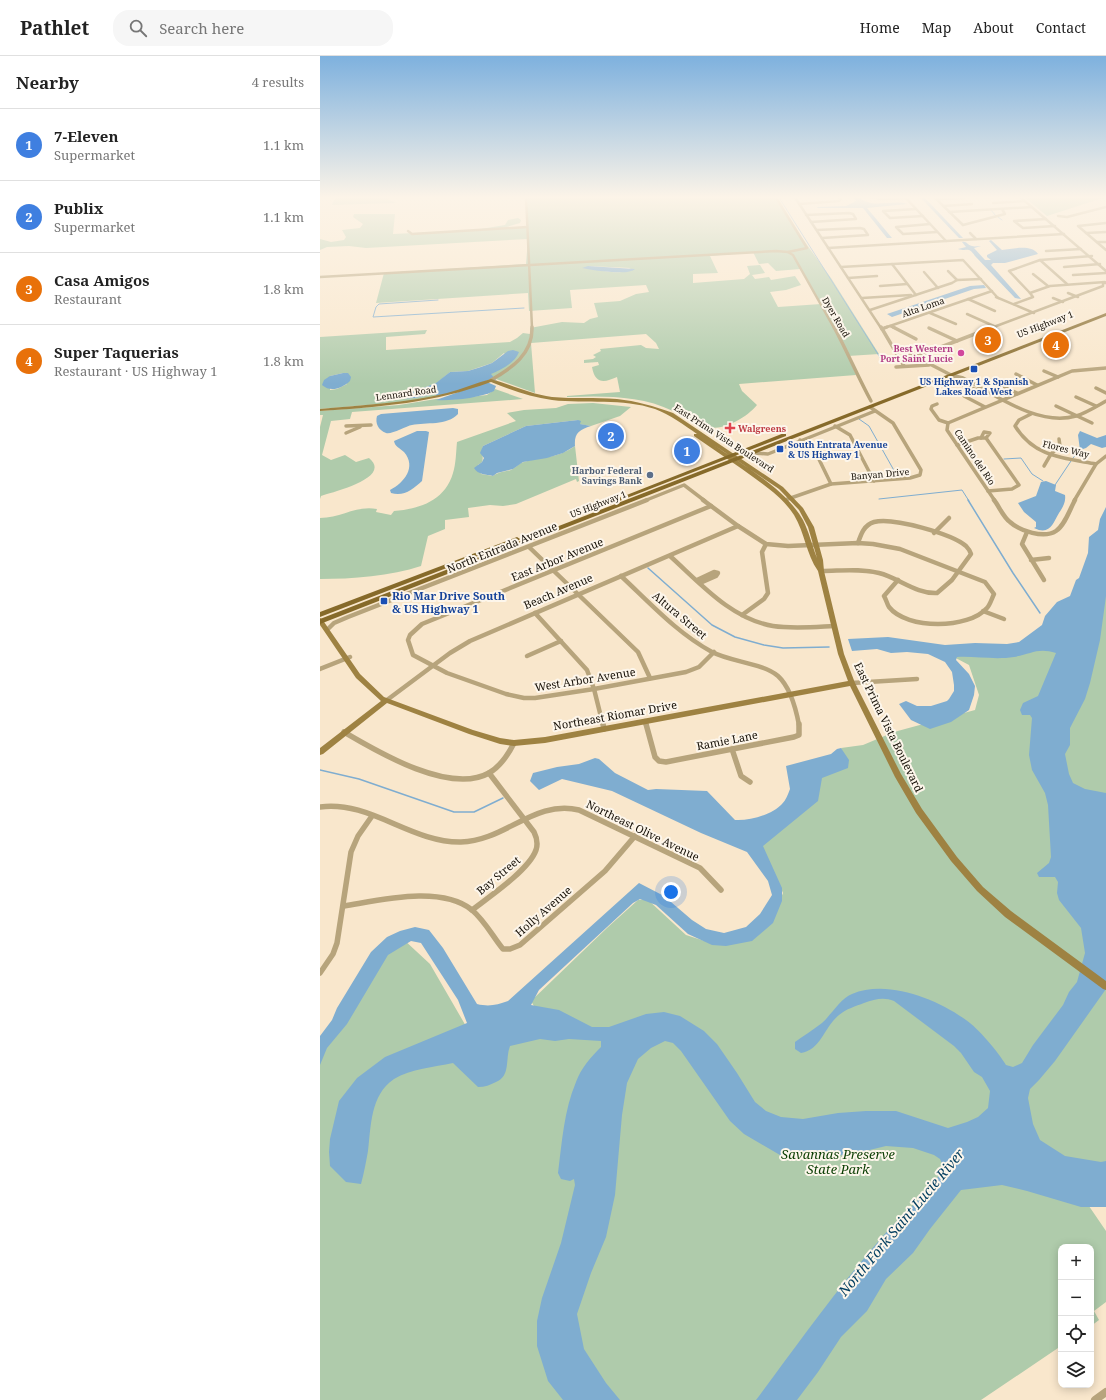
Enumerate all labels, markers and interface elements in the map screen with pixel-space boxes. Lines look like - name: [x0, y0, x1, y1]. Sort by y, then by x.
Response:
- search box: [113, 10, 393, 46]
- text: Pathlet: [20, 15, 89, 41]
- icon: search: [127, 17, 149, 39]
- text: Search here: [159, 18, 244, 38]
- text: Home: [860, 18, 900, 37]
- text: Map: [922, 18, 951, 37]
- text: About: [973, 18, 1014, 37]
- text: Contact: [1036, 18, 1086, 37]
- text: Nearby: [16, 71, 79, 94]
- text: 4 results: [252, 73, 304, 91]
- text: 7-Eleven: [54, 126, 118, 146]
- text: 1: [25, 136, 33, 154]
- text: 1.1 km: [263, 136, 304, 154]
- text: Supermarket: [54, 146, 135, 164]
- text: Publix: [54, 198, 104, 218]
- text: 2: [25, 208, 33, 226]
- text: 1.1 km: [263, 208, 304, 226]
- text: Supermarket: [54, 218, 135, 236]
- text: Casa Amigos: [54, 270, 149, 290]
- text: 3: [25, 280, 33, 298]
- text: 1.8 km: [263, 280, 304, 298]
- text: Restaurant: [54, 290, 122, 308]
- street label: Dyer Road: [819, 294, 853, 340]
- street label: Alta Loma: [900, 294, 946, 320]
- street label: US Highway 1: [1015, 307, 1075, 341]
- pin: 3: [975, 325, 1001, 355]
- pin: 4: [1043, 330, 1069, 360]
- text: Super Taquerias: [54, 342, 179, 362]
- place label: Best Western Port Saint Lucie: [880, 342, 953, 365]
- marker: Best Western Port Saint Lucie: [956, 348, 966, 358]
- text: 4: [25, 352, 33, 370]
- text: 1.8 km: [263, 352, 304, 370]
- text: Restaurant · US Highway 1: [54, 362, 217, 380]
- marker: US Highway 1 & Spanish Lakes Road West: [969, 364, 979, 374]
- place label: US Highway 1 & Spanish Lakes Road West: [919, 375, 1029, 398]
- street label: Lennard Road: [375, 382, 438, 404]
- street label: East Prima Vista Boulevard: [672, 401, 777, 475]
- pin: 2: [598, 421, 624, 451]
- place label: Walgreens: [738, 422, 787, 435]
- marker: Walgreens: [725, 423, 735, 433]
- street label: Camino del Rio: [952, 427, 998, 487]
- pin: 1: [674, 436, 700, 466]
- street label: Flores Way: [1041, 437, 1092, 461]
- place label: South Entrata Avenue & US Highway 1: [788, 438, 888, 461]
- marker: South Entrata Avenue & US Highway 1: [775, 444, 785, 454]
- place label: Harbor Federal Savings Bank: [572, 464, 643, 487]
- street label: Banyan Drive: [850, 465, 910, 483]
- marker: Harbor Federal Savings Bank: [645, 470, 655, 480]
- street label: US Highway 1: [568, 487, 628, 521]
- street label: North Entrada Avenue: [445, 518, 559, 576]
- street label: East Arbor Avenue: [509, 534, 605, 584]
- street label: Beach Avenue: [521, 570, 595, 612]
- place label: Rio Mar Drive South & US Highway 1: [392, 588, 506, 616]
- street label: Altura Street: [650, 588, 710, 642]
- marker: Rio Mar Drive South & US Highway 1: [379, 596, 389, 606]
- street label: East Prima Vista Boulevard: [851, 660, 927, 795]
- street label: West Arbor Avenue: [534, 664, 637, 694]
- street label: Northeast Riomar Drive: [552, 697, 678, 733]
- street label: Ramie Lane: [695, 727, 759, 753]
- street label: Northeast Olive Avenue: [584, 796, 702, 864]
- street label: Bay Street: [473, 852, 523, 898]
- street label: Holly Avenue: [512, 882, 575, 940]
- your location: [661, 882, 681, 902]
- water label: North Fork Saint Lucie River: [833, 1144, 969, 1300]
- park label: Savannas Preserve State Park: [781, 1145, 896, 1178]
- map controls: [1058, 1244, 1094, 1388]
- button: +: [1058, 1244, 1094, 1280]
- button: −: [1058, 1280, 1094, 1316]
- button: locate: [1058, 1316, 1094, 1352]
- button: layers: [1058, 1352, 1094, 1388]

